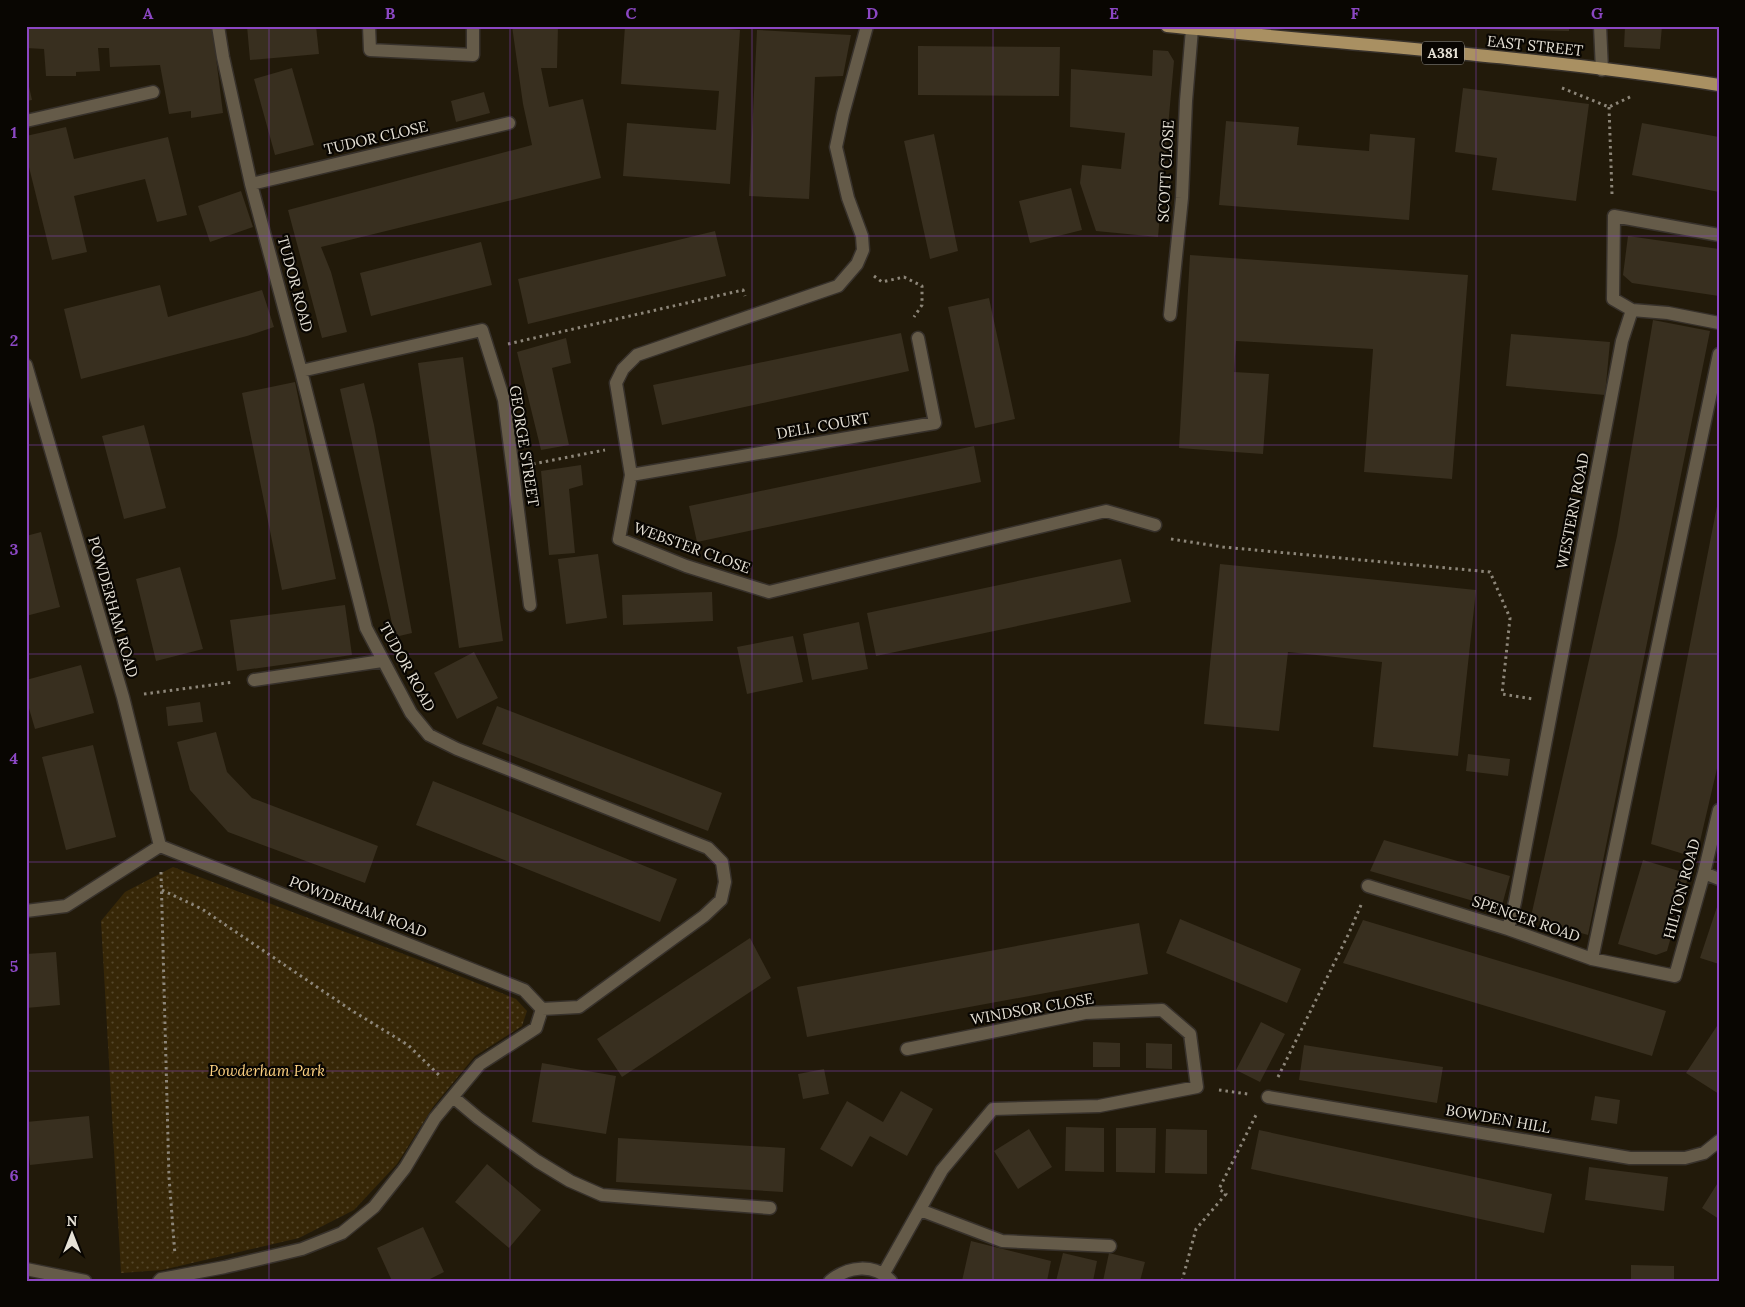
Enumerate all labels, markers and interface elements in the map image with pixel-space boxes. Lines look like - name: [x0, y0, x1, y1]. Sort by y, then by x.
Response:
- text: A: [143, 3, 154, 23]
- text: B: [385, 3, 396, 23]
- text: C: [625, 3, 637, 23]
- text: D: [866, 3, 878, 23]
- text: E: [1109, 3, 1119, 23]
- text: F: [1350, 3, 1360, 23]
- text: G: [1591, 3, 1603, 23]
- street label: EAST STREET: [1486, 31, 1584, 60]
- road number: A381: [1422, 42, 1464, 64]
- street label: TUDOR CLOSE: [322, 116, 430, 159]
- street label: SCOTT CLOSE: [1153, 119, 1178, 223]
- text: 1: [11, 122, 17, 142]
- street label: TUDOR ROAD: [274, 234, 317, 334]
- text: 2: [10, 330, 18, 350]
- street label: GEORGE STREET: [506, 384, 544, 508]
- street label: DELL COURT: [775, 408, 871, 443]
- street label: WESTERN ROAD: [1552, 451, 1593, 571]
- street label: WEBSTER CLOSE: [631, 518, 753, 577]
- street label: POWDERHAM ROAD: [84, 534, 143, 680]
- text: 3: [10, 539, 19, 559]
- street label: TUDOR ROAD: [375, 619, 440, 715]
- text: 4: [10, 748, 19, 768]
- street label: HILTON ROAD: [1659, 837, 1704, 941]
- street label: POWDERHAM ROAD: [287, 872, 430, 942]
- street label: SPENCER ROAD: [1470, 891, 1583, 946]
- text: 5: [10, 956, 19, 976]
- street label: WINDSOR CLOSE: [969, 988, 1095, 1029]
- park label: Powderham Park: [209, 1061, 325, 1080]
- street label: BOWDEN HILL: [1444, 1100, 1552, 1137]
- text: 6: [9, 1165, 19, 1185]
- north arrow: [48, 1210, 98, 1260]
- text: N: [67, 1212, 78, 1230]

